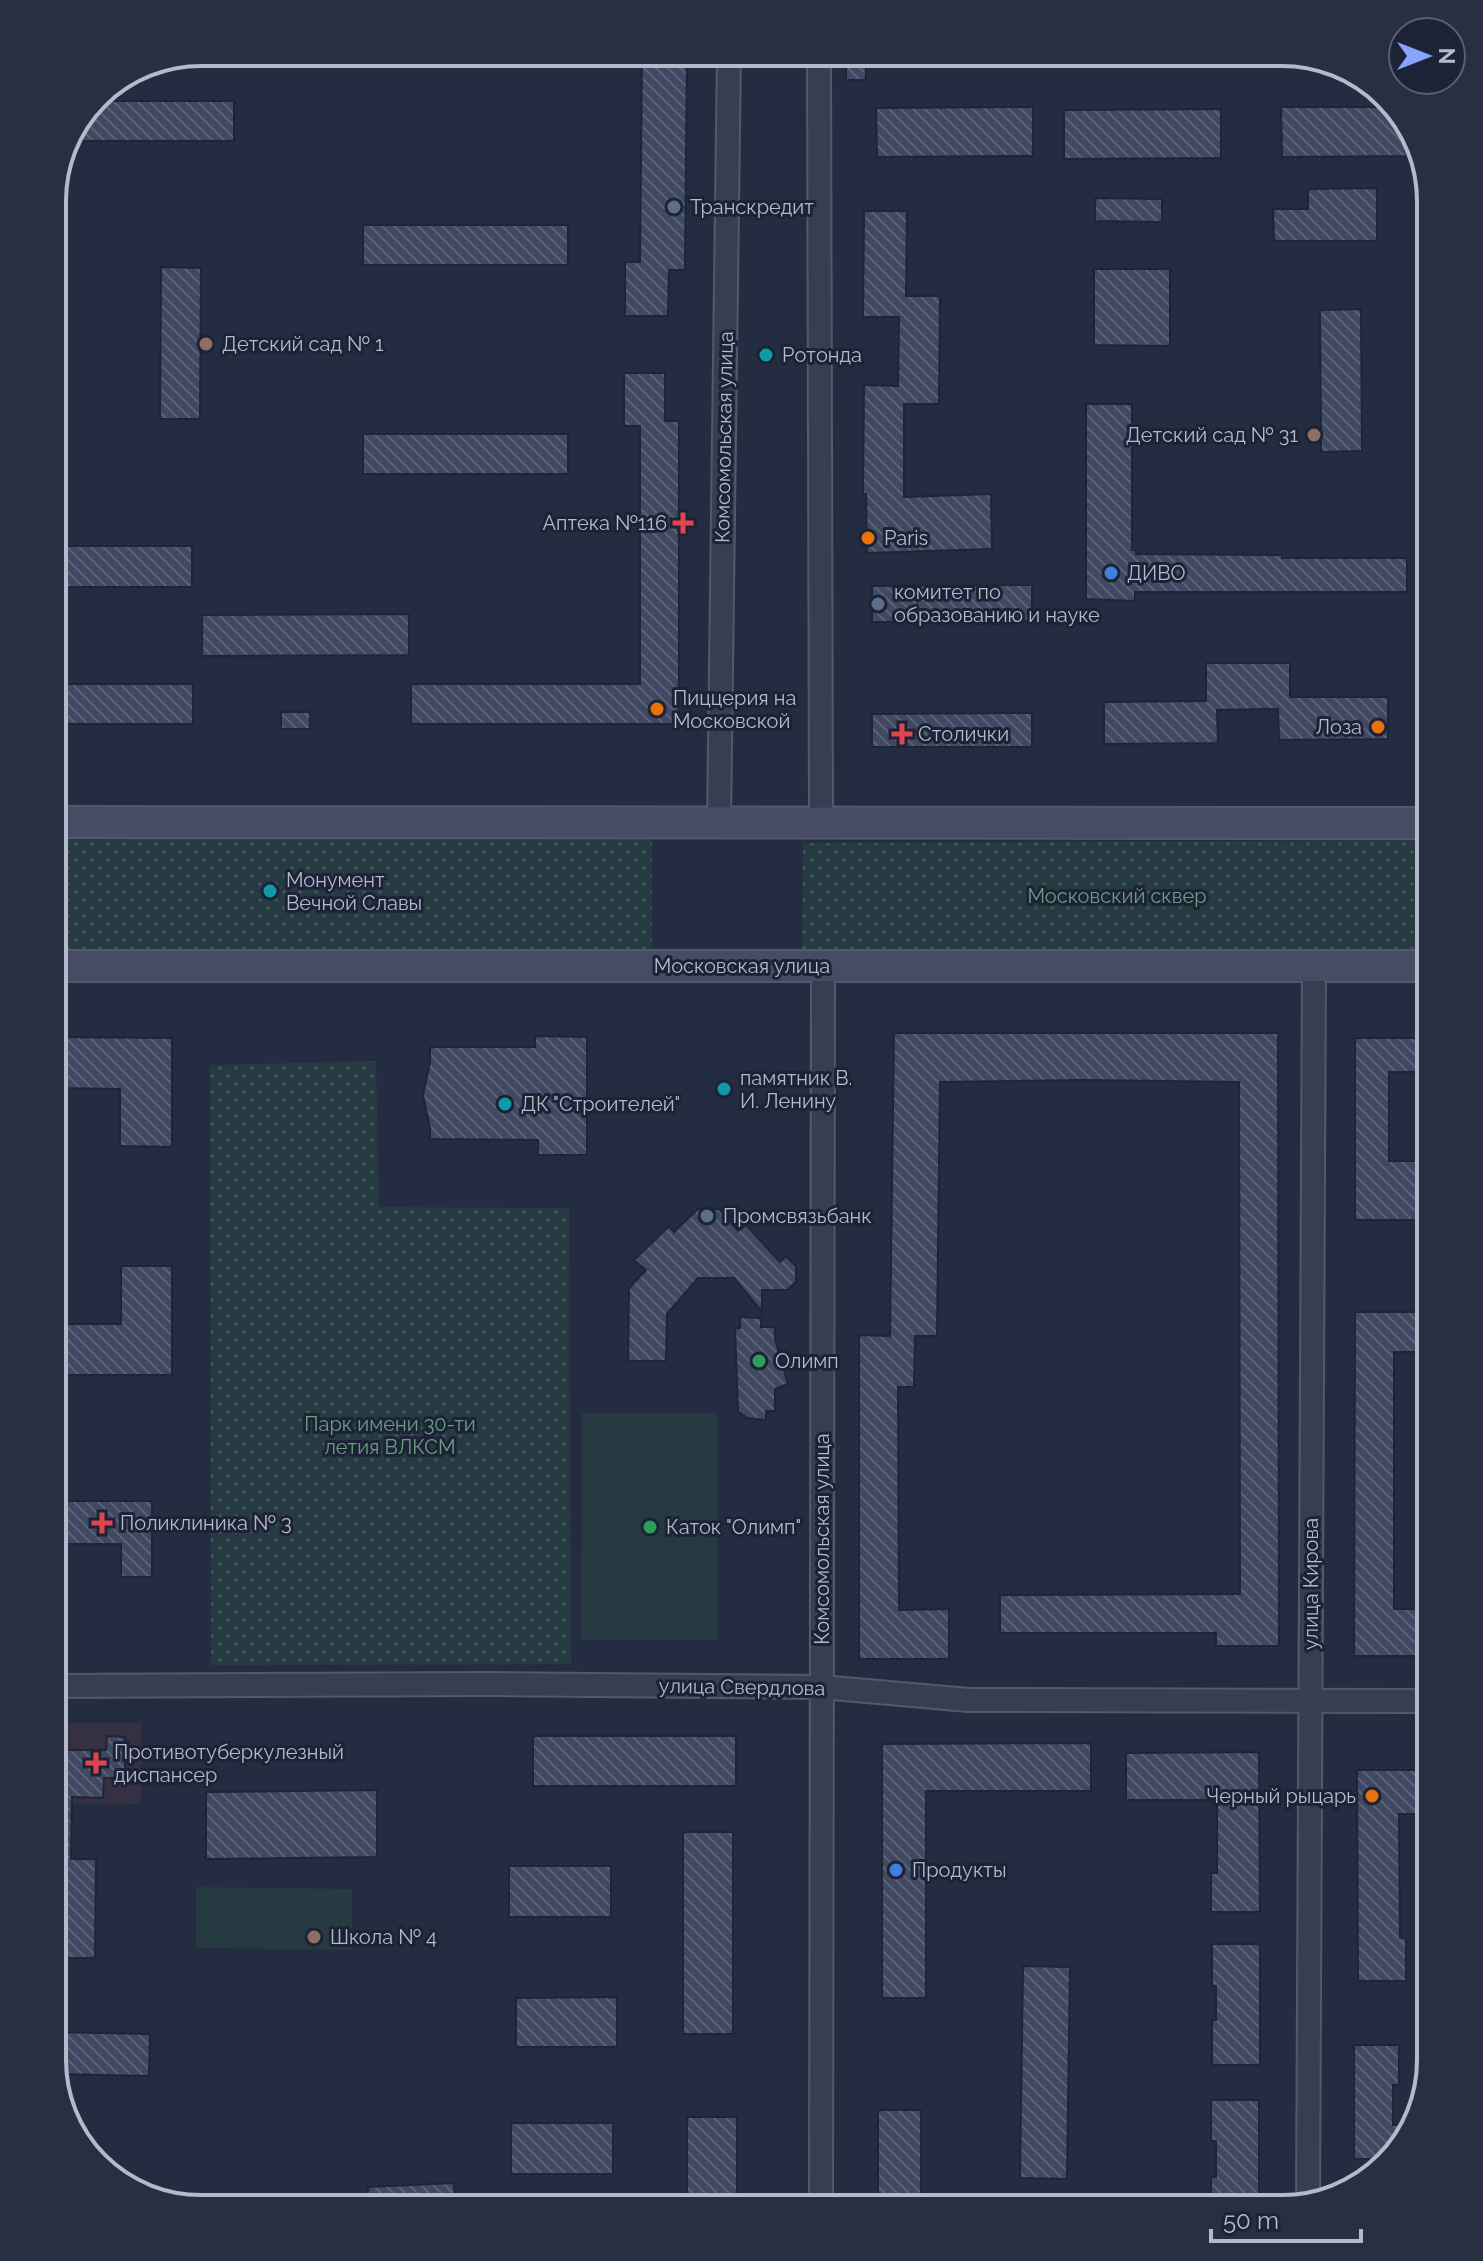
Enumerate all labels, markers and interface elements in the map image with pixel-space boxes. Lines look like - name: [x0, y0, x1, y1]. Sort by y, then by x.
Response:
- north arrow: [1387, 16, 1467, 96]
- text: N: [1434, 48, 1460, 64]
- place label: Транскредит: [690, 195, 814, 219]
- marker: Транскредит: [665, 198, 683, 216]
- street label: Комсомольская улица: [710, 331, 738, 543]
- place label: Детский сад № 1: [222, 332, 384, 356]
- marker: Детский сад № 1: [197, 335, 215, 353]
- place label: Ротонда: [782, 343, 862, 367]
- marker: Ротонда: [757, 346, 775, 364]
- place label: Детский сад № 31: [1126, 423, 1298, 447]
- marker: Детский сад № 31: [1305, 426, 1323, 444]
- place label: Аптека №116: [543, 511, 667, 535]
- marker: Аптека №116: [674, 514, 692, 532]
- place label: Paris: [884, 526, 928, 550]
- marker: Paris: [859, 529, 877, 547]
- place label: ДИВО: [1127, 561, 1186, 585]
- marker: ДИВО: [1102, 564, 1120, 582]
- place label: комитет по образованию и науке: [894, 580, 1100, 627]
- marker: комитет по образованию и науке: [869, 595, 887, 613]
- place label: Пиццерия на Московской: [673, 686, 796, 733]
- marker: Пиццерия на Московской: [648, 700, 666, 718]
- place label: Лоза: [1315, 715, 1362, 739]
- marker: Лоза: [1369, 718, 1387, 736]
- place label: Столички: [918, 722, 1009, 746]
- marker: Столички: [893, 725, 911, 743]
- place label: Монумент Вечной Славы: [286, 868, 422, 915]
- marker: Монумент Вечной Славы: [261, 882, 279, 900]
- park label: Московский сквер: [1027, 884, 1207, 908]
- street label: Московская улица: [654, 954, 830, 978]
- place label: памятник В. И. Ленину: [740, 1066, 852, 1113]
- marker: памятник В. И. Ленину: [715, 1080, 733, 1098]
- place label: ДК "Строителей": [521, 1092, 680, 1116]
- marker: ДК "Строителей": [496, 1095, 514, 1113]
- place label: Промсвязьбанк: [723, 1204, 872, 1228]
- marker: Промсвязьбанк: [698, 1207, 716, 1225]
- place label: Олимп: [775, 1349, 839, 1373]
- marker: Олимп: [750, 1352, 768, 1370]
- park label: Парк имени 30-ти летия ВЛКСМ: [304, 1412, 476, 1459]
- street label: Комсомольская улица: [810, 1433, 834, 1645]
- place label: Поликлиника № 3: [120, 1511, 292, 1535]
- marker: Поликлиника № 3: [91, 1512, 113, 1534]
- place label: Каток "Олимп": [666, 1515, 801, 1539]
- marker: Каток "Олимп": [641, 1518, 659, 1536]
- street label: улица Кирова: [1299, 1518, 1323, 1650]
- street label: улица Свердлова: [658, 1674, 826, 1700]
- place label: Противотуберкулезный диспансер: [114, 1740, 344, 1787]
- marker: Противотуберкулезный диспансер: [85, 1752, 107, 1774]
- place label: Черный рыцарь: [1206, 1784, 1356, 1808]
- marker: Черный рыцарь: [1363, 1787, 1381, 1805]
- place label: Продукты: [912, 1858, 1006, 1882]
- marker: Продукты: [887, 1861, 905, 1879]
- place label: Школа № 4: [330, 1925, 437, 1949]
- marker: Школа № 4: [305, 1928, 323, 1946]
- scale bar: [1211, 2193, 1361, 2243]
- text: 50 m: [1223, 2206, 1279, 2235]

